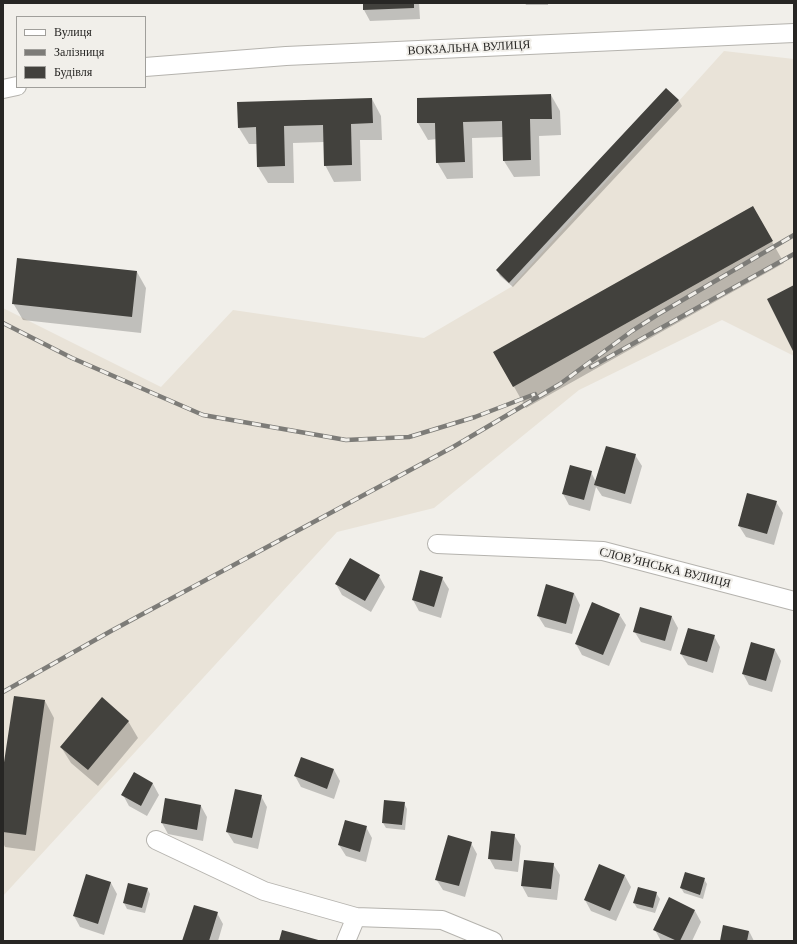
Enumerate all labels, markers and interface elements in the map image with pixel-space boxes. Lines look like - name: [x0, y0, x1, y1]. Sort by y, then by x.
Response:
- legend: [16, 16, 146, 88]
- text: Вулиця: [54, 24, 92, 39]
- street label: ВОКЗАЛЬНА ВУЛИЦЯ: [407, 38, 531, 58]
- text: Залізниця: [54, 44, 104, 59]
- text: Будівля: [54, 64, 92, 79]
- street label: СЛОВ’ЯНСЬКА ВУЛИЦЯ: [598, 545, 732, 591]

